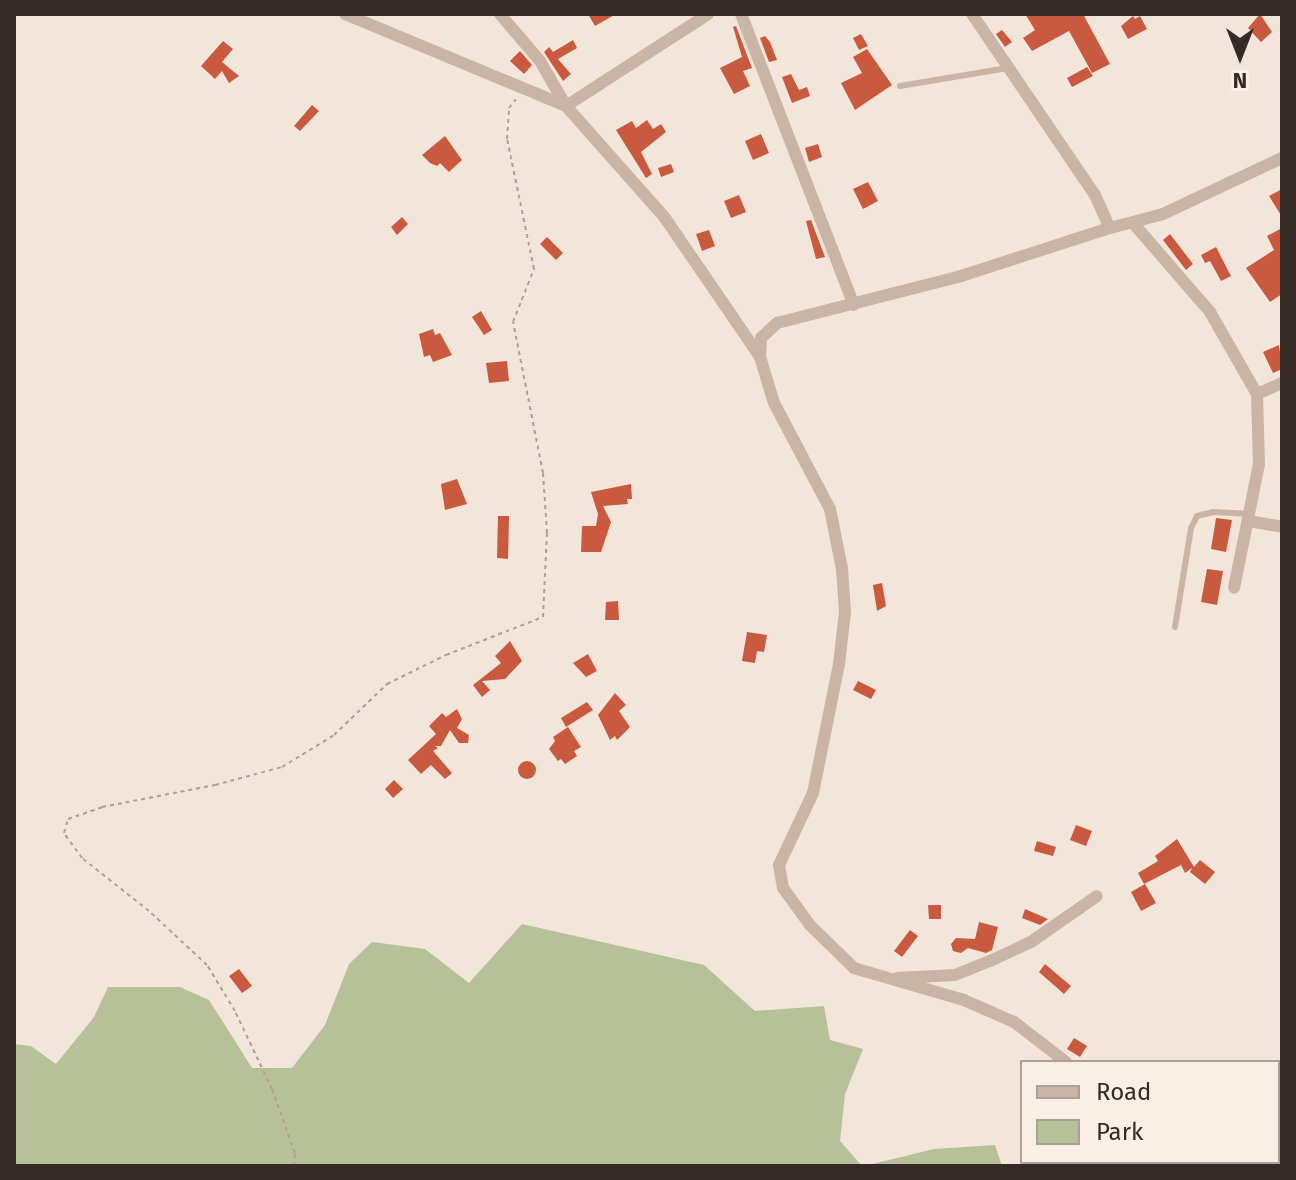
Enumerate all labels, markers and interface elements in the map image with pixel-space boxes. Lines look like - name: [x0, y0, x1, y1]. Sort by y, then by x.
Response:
- north arrow: [1200, 16, 1280, 96]
- text: N: [1233, 67, 1247, 94]
- legend: [1020, 1060, 1280, 1164]
- text: Road: [1096, 1078, 1151, 1106]
- text: Park: [1096, 1118, 1143, 1146]

